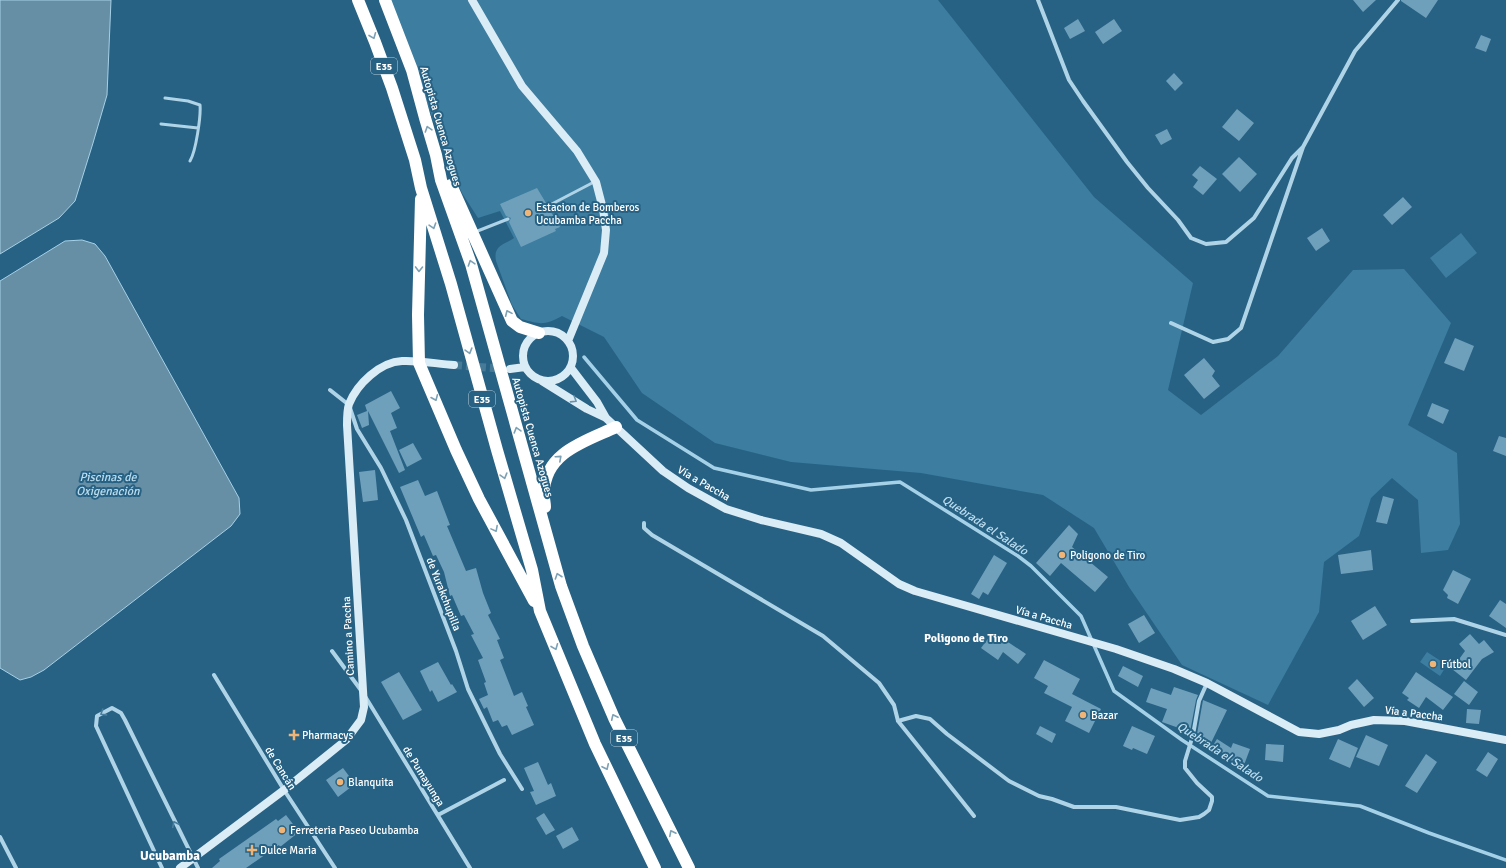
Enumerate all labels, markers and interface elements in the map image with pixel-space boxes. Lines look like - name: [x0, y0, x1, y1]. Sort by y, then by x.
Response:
- one-way arrow: [368, 31, 376, 39]
- road number: E35: [371, 58, 397, 74]
- street label: Autopista Cuenca Azogues: [417, 65, 464, 188]
- one-way arrow: [424, 125, 433, 132]
- place label: Estacion de Bomberos Ucubamba Paccha: [536, 201, 640, 227]
- marker: Estacion de Bomberos Ucubamba Paccha: [523, 208, 533, 218]
- one-way arrow: [428, 222, 437, 229]
- one-way arrow: [467, 260, 476, 267]
- one-way arrow: [415, 266, 423, 272]
- one-way arrow: [505, 309, 513, 316]
- one-way arrow: [464, 347, 473, 354]
- street label: Autopista Cuenca Azogues: [509, 376, 556, 499]
- road number: E35: [469, 391, 495, 407]
- one-way arrow: [430, 395, 438, 402]
- one-way arrow: [570, 396, 577, 403]
- one-way arrow: [513, 426, 522, 433]
- one-way arrow: [554, 455, 562, 462]
- street label: Vía a Paccha: [675, 463, 733, 504]
- water label: Piscinas de Oxigenación: [76, 470, 140, 499]
- one-way arrow: [499, 472, 508, 479]
- water label: Quebrada el Salado: [939, 492, 1031, 559]
- one-way arrow: [490, 525, 497, 532]
- place label: Poligono de Tiro: [1070, 549, 1145, 562]
- marker: Poligono de Tiro: [1057, 550, 1067, 560]
- street label: de Yurakchupilla: [424, 556, 464, 633]
- one-way arrow: [554, 572, 563, 579]
- street label: Camino a Paccha: [340, 596, 357, 676]
- street label: Vía a Paccha: [1014, 603, 1074, 632]
- district label: Poligono de Tiro: [924, 631, 1008, 646]
- one-way arrow: [550, 644, 558, 651]
- place label: Fútbol: [1441, 658, 1471, 671]
- marker: Fútbol: [1428, 659, 1438, 669]
- street label: Vía a Paccha: [1384, 703, 1444, 724]
- one-way arrow: [100, 708, 107, 715]
- place label: Bazar: [1091, 709, 1118, 722]
- marker: Bazar: [1078, 710, 1088, 720]
- one-way arrow: [611, 713, 619, 721]
- water label: Quebrada el Salado: [1174, 719, 1266, 786]
- place label: Pharmacys: [302, 729, 353, 742]
- marker: Pharmacys: [289, 730, 299, 740]
- road number: E35: [611, 730, 637, 746]
- street label: de Cancán: [262, 744, 299, 792]
- street label: de Pumayunga: [400, 744, 447, 809]
- one-way arrow: [601, 762, 609, 770]
- place label: Blanquita: [348, 776, 394, 789]
- marker: Blanquita: [335, 777, 345, 787]
- one-way arrow: [172, 820, 180, 828]
- place label: Ferreteria Paseo Ucubamba: [290, 824, 419, 837]
- marker: Ferreteria Paseo Ucubamba: [277, 825, 287, 835]
- one-way arrow: [669, 830, 677, 837]
- place label: Dulce Maria: [260, 844, 317, 857]
- marker: Dulce Maria: [247, 845, 257, 855]
- district label: Ucubamba: [140, 848, 200, 864]

